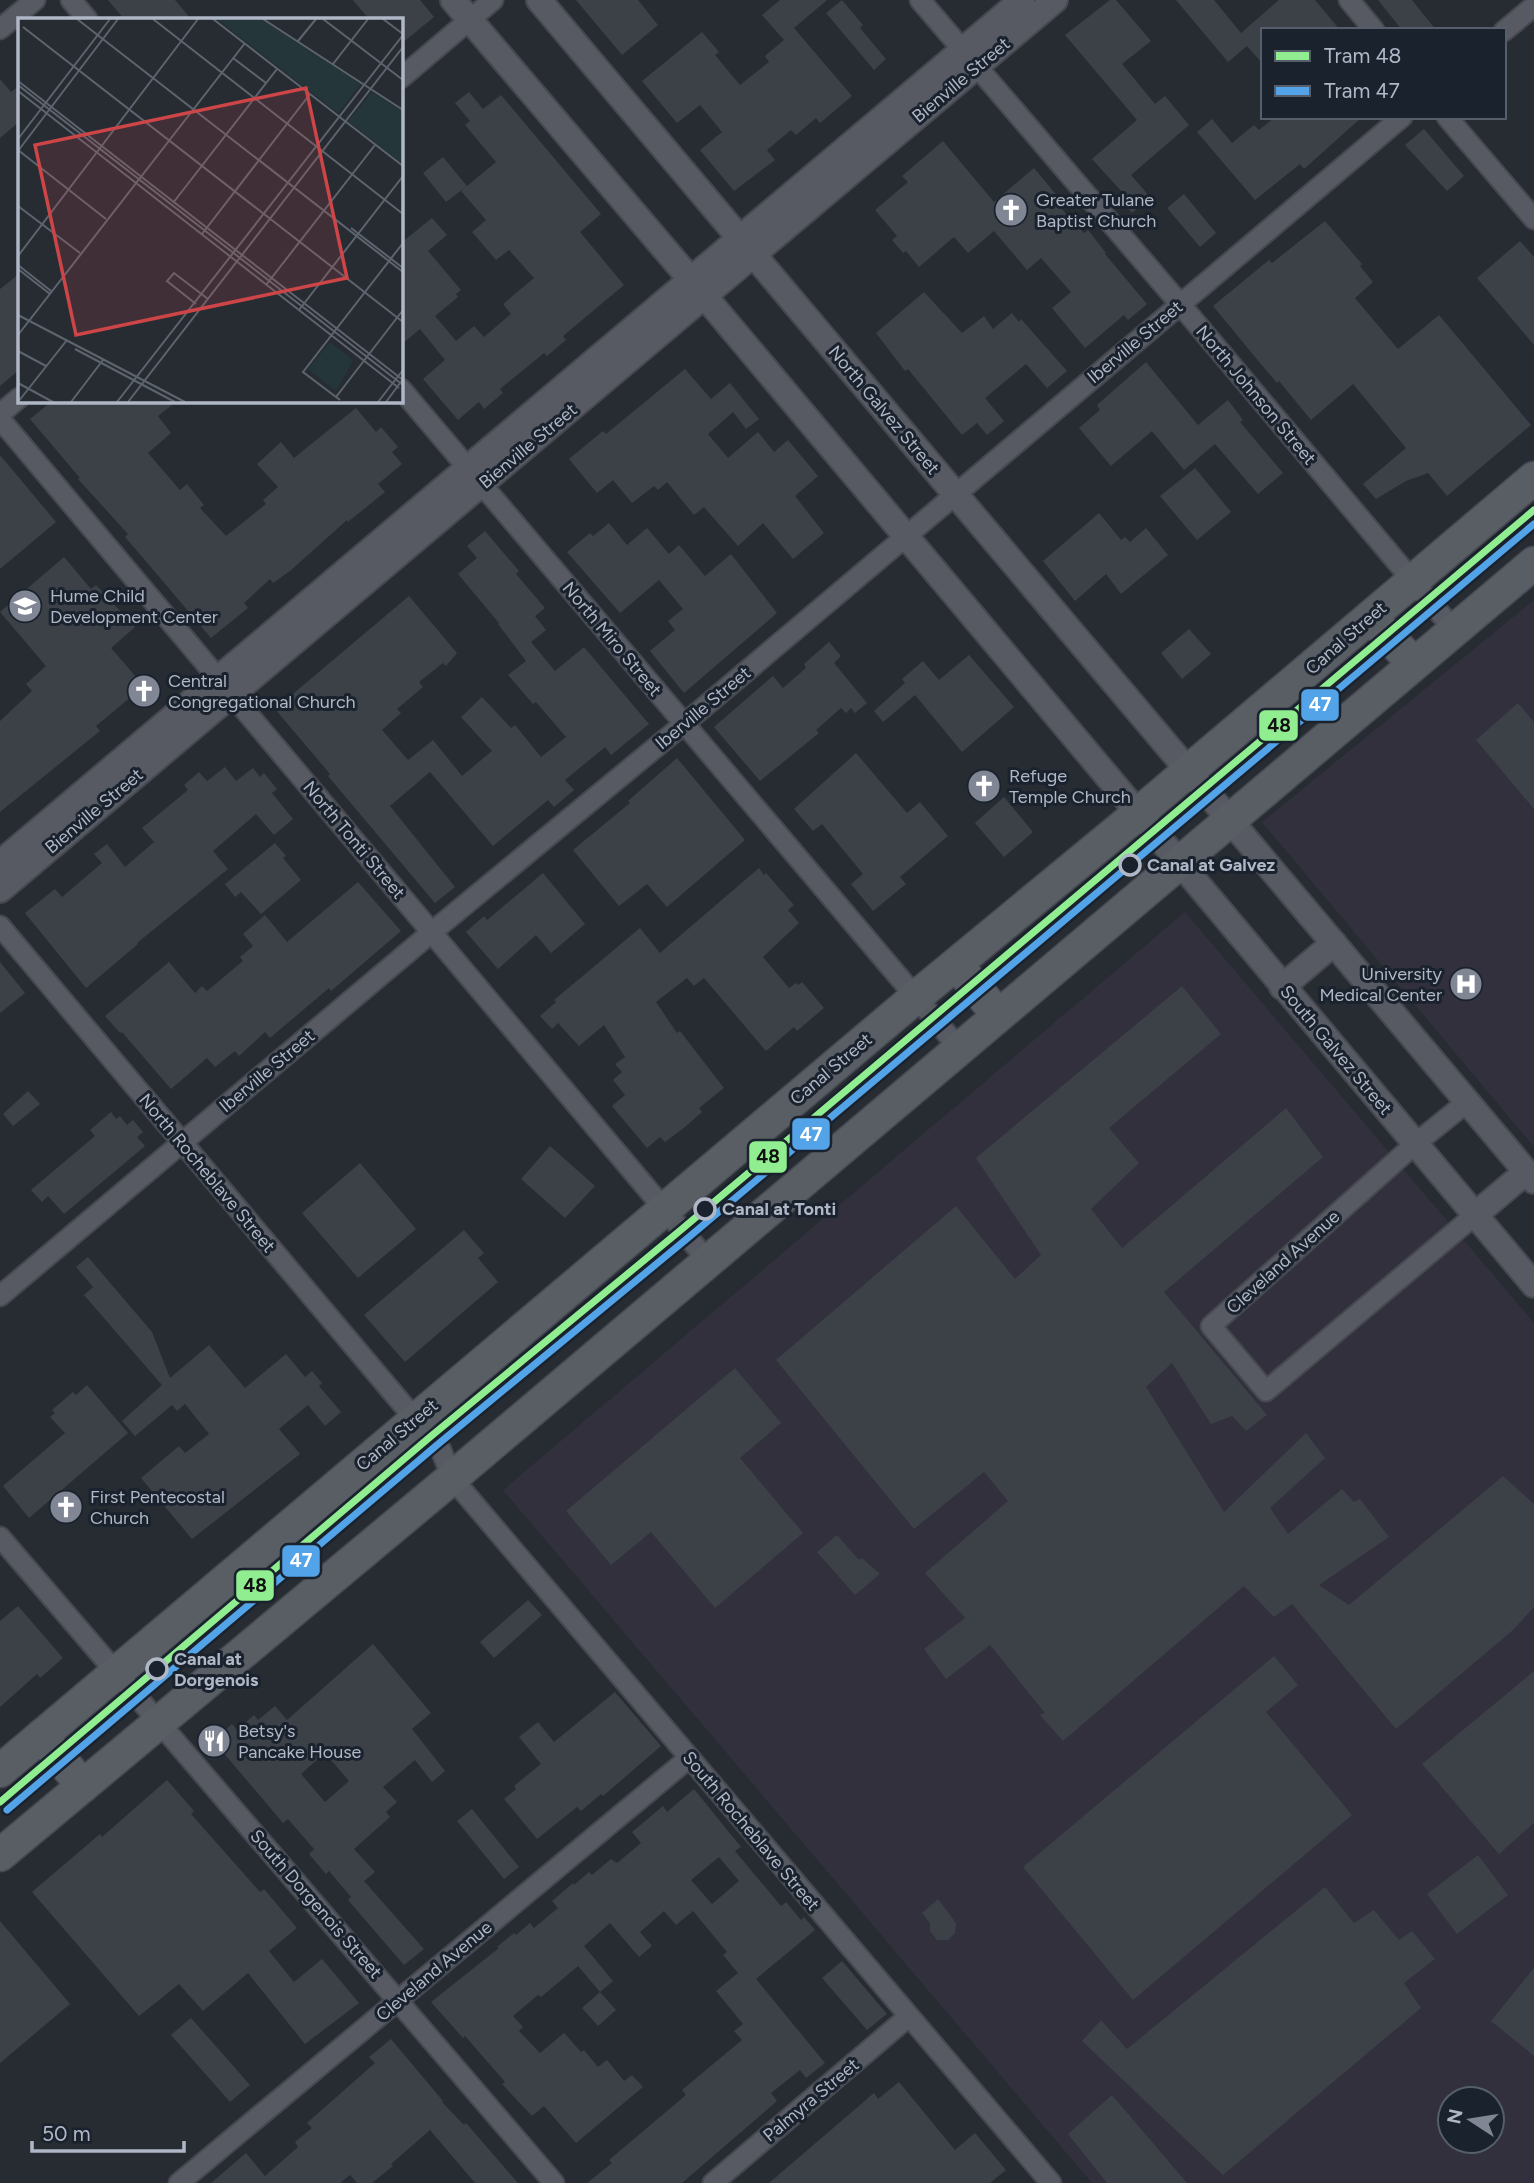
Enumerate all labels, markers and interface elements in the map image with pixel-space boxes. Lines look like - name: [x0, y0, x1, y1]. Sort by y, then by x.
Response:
- inset map: [18, 18, 402, 402]
- legend: [1261, 28, 1506, 119]
- street label: Bienville Street: [908, 33, 1015, 127]
- text: Tram 48: [1324, 43, 1401, 68]
- text: Tram 47: [1324, 78, 1400, 103]
- place label: Greater Tulane Baptist Church: [1036, 189, 1156, 232]
- church icon: Greater Tulane Baptist Church: [992, 191, 1030, 229]
- street label: Iberville Street: [1083, 296, 1187, 388]
- street label: North Johnson Street: [1191, 321, 1321, 469]
- street label: North Galvez Street: [824, 341, 944, 479]
- street label: Bienville Street: [475, 399, 582, 493]
- street label: North Miro Street: [558, 577, 666, 701]
- place label: Hume Child Development Center: [50, 585, 218, 628]
- school or university icon: Hume Child Development Center: [6, 587, 44, 625]
- street label: Canal Street: [1301, 597, 1391, 679]
- street label: Iberville Street: [651, 662, 755, 754]
- place label: Central Congregational Church: [168, 670, 356, 713]
- church icon: Central Congregational Church: [125, 672, 163, 710]
- line badge: 47: [1300, 688, 1340, 722]
- text: 47: [1309, 693, 1331, 716]
- line badge: 48: [1258, 709, 1299, 742]
- text: 48: [1267, 714, 1291, 737]
- street label: Bienville Street: [41, 764, 148, 858]
- place label: Refuge Temple Church: [1009, 765, 1131, 808]
- church icon: Refuge Temple Church: [965, 767, 1003, 805]
- street label: North Tonti Street: [298, 777, 410, 903]
- marker: Canal at Galvez: [1119, 854, 1141, 876]
- place label: Canal at Galvez: [1147, 854, 1275, 876]
- place label: University Medical Center: [1319, 963, 1443, 1006]
- hospital icon: University Medical Center: [1447, 965, 1485, 1003]
- street label: South Galvez Street: [1275, 981, 1397, 1119]
- street label: Iberville Street: [215, 1025, 319, 1117]
- street label: Canal Street: [786, 1028, 877, 1110]
- street label: North Rocheblave Street: [134, 1089, 280, 1257]
- line badge: 47: [791, 1117, 831, 1151]
- text: 47: [800, 1123, 822, 1146]
- line badge: 48: [748, 1140, 788, 1174]
- text: 48: [756, 1145, 780, 1168]
- marker: Canal at Tonti: [694, 1198, 716, 1220]
- place label: Canal at Tonti: [722, 1198, 836, 1220]
- street label: Cleveland Avenue: [1222, 1205, 1344, 1319]
- street label: Canal Street: [352, 1394, 443, 1476]
- place label: First Pentecostal Church: [90, 1486, 225, 1529]
- church icon: First Pentecostal Church: [47, 1488, 85, 1526]
- line badge: 47: [281, 1544, 321, 1578]
- text: 47: [290, 1549, 312, 1572]
- line badge: 48: [235, 1569, 275, 1602]
- text: 48: [243, 1574, 267, 1597]
- place label: Canal at Dorgenois: [174, 1648, 259, 1691]
- marker: Canal at Dorgenois: [146, 1658, 168, 1680]
- place label: Betsy's Pancake House: [238, 1720, 362, 1763]
- restaurant icon: Betsy's Pancake House: [195, 1722, 233, 1760]
- street label: South Rocheblave Street: [678, 1747, 824, 1915]
- street label: South Dorgenois Street: [245, 1825, 387, 1983]
- street label: Cleveland Avenue: [372, 1916, 497, 2026]
- street label: Palmyra Street: [759, 2053, 863, 2146]
- north arrow: [1436, 2085, 1506, 2155]
- text: N: [1442, 2107, 1468, 2126]
- scale bar: [32, 2110, 184, 2154]
- text: 50 m: [42, 2121, 91, 2146]

